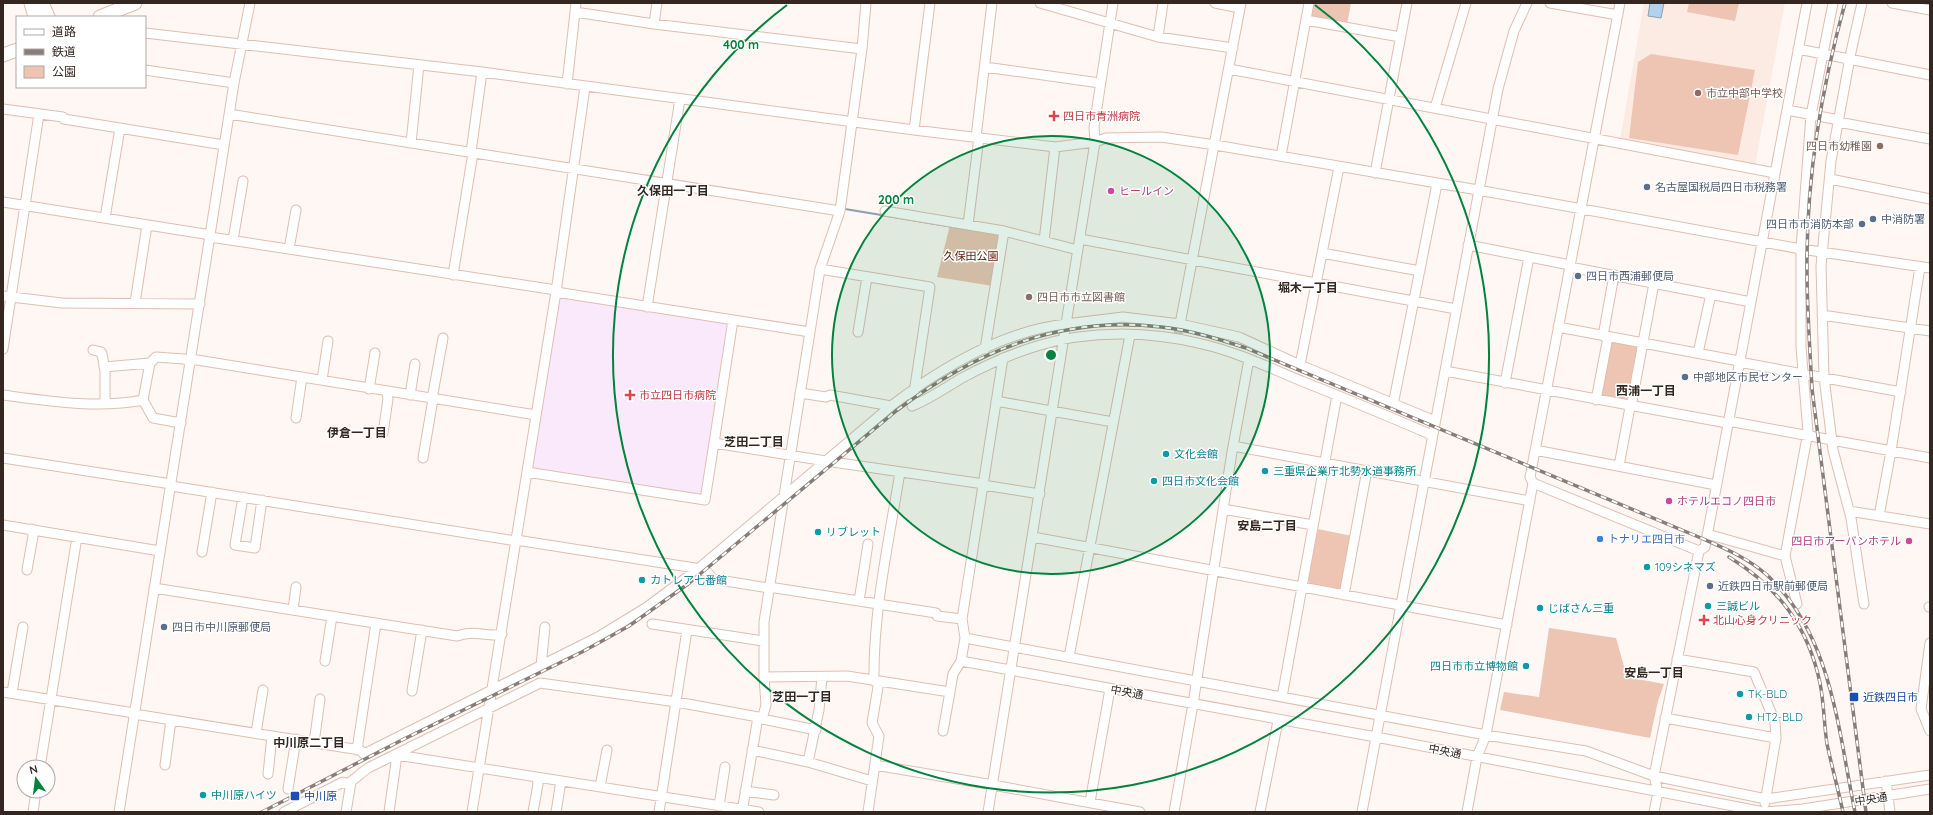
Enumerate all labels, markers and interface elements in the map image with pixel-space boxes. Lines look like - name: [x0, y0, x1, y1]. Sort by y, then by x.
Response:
- legend: [16, 16, 146, 88]
- text: 道路: [52, 24, 76, 39]
- text: 400 m: [723, 37, 759, 52]
- text: 鉄道: [52, 44, 76, 59]
- text: 公園: [52, 64, 76, 79]
- place label: 市立中部中学校: [1706, 86, 1783, 100]
- marker: 市立中部中学校: [1693, 88, 1703, 98]
- place label: 四日市青洲病院: [1063, 109, 1140, 123]
- marker: 四日市青洲病院: [1048, 110, 1060, 122]
- place label: 四日市幼稚園: [1806, 139, 1872, 153]
- marker: 四日市幼稚園: [1875, 141, 1885, 151]
- place label: 名古屋国税局四日市税務署: [1655, 180, 1787, 194]
- marker: 名古屋国税局四日市税務署: [1642, 182, 1652, 192]
- district label: 久保田一丁目: [637, 183, 709, 198]
- place label: ヒールイン: [1119, 184, 1174, 198]
- marker: ヒールイン: [1106, 186, 1116, 196]
- text: 200 m: [878, 192, 914, 207]
- place label: 中消防署: [1881, 212, 1925, 226]
- marker: 中消防署: [1868, 214, 1878, 224]
- place label: 四日市市消防本部: [1766, 217, 1854, 231]
- marker: 四日市市消防本部: [1857, 219, 1867, 229]
- park label: 久保田公園: [944, 249, 999, 263]
- place label: 四日市西浦郵便局: [1586, 269, 1674, 283]
- marker: 四日市西浦郵便局: [1573, 271, 1583, 281]
- district label: 堀木一丁目: [1278, 280, 1338, 295]
- place label: 四日市市立図書館: [1037, 290, 1125, 304]
- marker: 四日市市立図書館: [1024, 292, 1034, 302]
- centre of rings: [1044, 348, 1058, 362]
- place label: 中部地区市民センター: [1693, 370, 1803, 384]
- marker: 中部地区市民センター: [1680, 372, 1690, 382]
- district label: 西浦一丁目: [1616, 383, 1676, 398]
- place label: 市立四日市病院: [639, 388, 716, 402]
- marker: 市立四日市病院: [624, 389, 636, 401]
- district label: 伊倉一丁目: [327, 425, 387, 440]
- district label: 芝田二丁目: [724, 434, 784, 449]
- place label: 文化会館: [1174, 447, 1218, 461]
- marker: 文化会館: [1161, 449, 1171, 459]
- place label: 三重県企業庁北勢水道事務所: [1273, 464, 1417, 478]
- marker: 三重県企業庁北勢水道事務所: [1260, 466, 1270, 476]
- place label: 四日市文化会館: [1162, 474, 1239, 488]
- marker: 四日市文化会館: [1149, 476, 1159, 486]
- place label: ホテルエコノ四日市: [1677, 494, 1776, 508]
- marker: ホテルエコノ四日市: [1664, 496, 1674, 506]
- district label: 安島二丁目: [1237, 518, 1297, 533]
- place label: リブレット: [826, 525, 881, 539]
- marker: リブレット: [813, 527, 823, 537]
- place label: トナリエ四日市: [1608, 532, 1685, 546]
- marker: トナリエ四日市: [1595, 534, 1605, 544]
- place label: 四日市アーバンホテル: [1791, 534, 1901, 548]
- marker: 四日市アーバンホテル: [1904, 536, 1914, 546]
- place label: 109シネマズ: [1655, 560, 1716, 574]
- marker: 109シネマズ: [1642, 562, 1652, 572]
- place label: カトレア七番館: [650, 573, 727, 587]
- marker: カトレア七番館: [637, 575, 647, 585]
- place label: 近鉄四日市駅前郵便局: [1718, 579, 1828, 593]
- marker: 近鉄四日市駅前郵便局: [1705, 581, 1715, 591]
- place label: 三誠ビル: [1716, 599, 1760, 613]
- place label: じばさん三重: [1548, 601, 1614, 615]
- marker: 三誠ビル: [1703, 601, 1713, 611]
- marker: じばさん三重: [1535, 603, 1545, 613]
- place label: 北山心身クリニック: [1713, 613, 1812, 627]
- marker: 北山心身クリニック: [1698, 614, 1710, 626]
- place label: 四日市中川原郵便局: [172, 620, 271, 634]
- marker: 四日市中川原郵便局: [159, 622, 169, 632]
- place label: 四日市市立博物館: [1430, 659, 1518, 673]
- marker: 四日市市立博物館: [1521, 661, 1531, 671]
- district label: 安島一丁目: [1624, 665, 1684, 680]
- street label: 中央通: [1110, 682, 1144, 702]
- place label: TK-BLD: [1748, 687, 1787, 701]
- district label: 芝田一丁目: [772, 689, 832, 704]
- marker: TK-BLD: [1735, 689, 1745, 699]
- place label: 近鉄四日市: [1863, 690, 1918, 704]
- marker: 近鉄四日市: [1848, 691, 1860, 703]
- place label: HT2-BLD: [1757, 710, 1803, 724]
- marker: HT2-BLD: [1744, 712, 1754, 722]
- district label: 中川原二丁目: [273, 735, 345, 750]
- street label: 中央通: [1427, 741, 1463, 761]
- north arrow: [16, 759, 56, 799]
- text: N: [28, 762, 39, 777]
- place label: 中川原ハイツ: [211, 788, 277, 802]
- place label: 中川原: [304, 789, 337, 803]
- marker: 中川原ハイツ: [198, 790, 208, 800]
- marker: 中川原: [289, 790, 301, 802]
- street label: 中央通: [1854, 790, 1888, 808]

